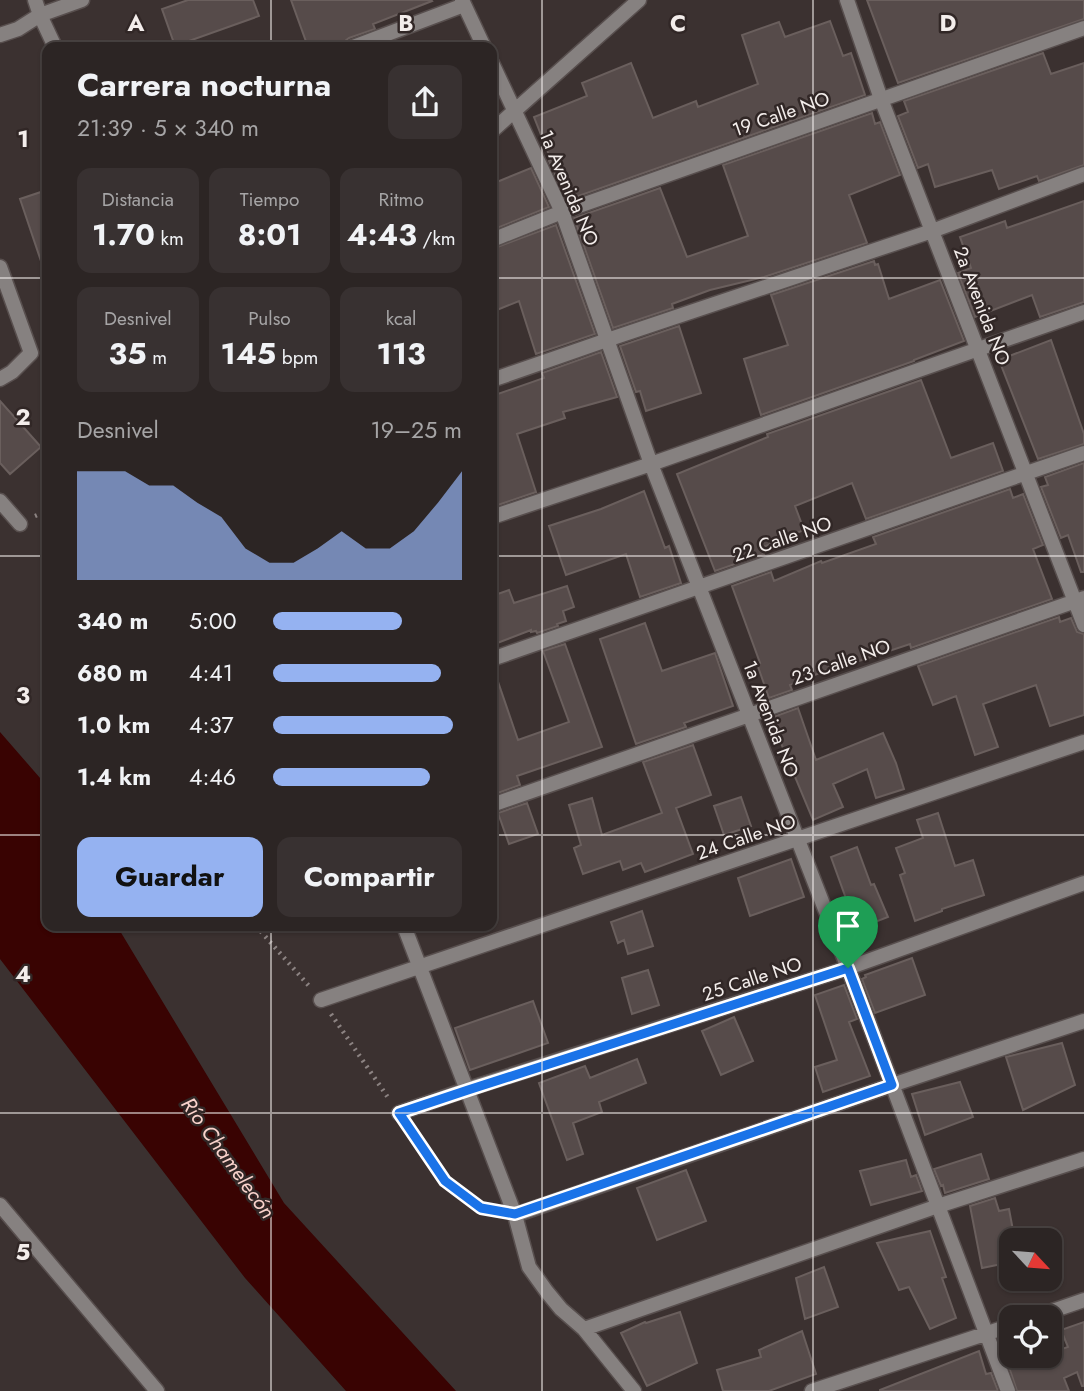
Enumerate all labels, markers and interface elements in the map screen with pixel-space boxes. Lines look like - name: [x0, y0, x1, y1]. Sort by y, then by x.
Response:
- text: A: [127, 6, 145, 40]
- text: B: [398, 6, 414, 40]
- text: C: [670, 6, 686, 40]
- text: D: [940, 6, 957, 40]
- text: Carrera nocturna: [77, 62, 331, 108]
- button: share: [388, 65, 462, 139]
- street label: 19 Calle NO: [729, 85, 833, 143]
- text: 21:39 · 5 × 340 m: [77, 111, 259, 145]
- text: 1: [17, 122, 29, 156]
- street label: 1a Avenida NO: [533, 126, 605, 250]
- text: Distancia: [102, 186, 174, 213]
- text: Tiempo: [240, 186, 299, 213]
- text: Ritmo: [378, 186, 424, 213]
- text: 1.70: [92, 213, 155, 256]
- text: 8:01: [238, 213, 301, 256]
- text: 4:43: [347, 213, 417, 256]
- text: km: [155, 225, 184, 252]
- text: /km: [417, 225, 456, 252]
- street label: 2a Avenida NO: [947, 243, 1017, 369]
- text: Desnivel: [104, 305, 172, 332]
- text: Pulso: [248, 305, 291, 332]
- text: kcal: [386, 305, 416, 332]
- text: 35: [109, 332, 147, 375]
- text: 145: [221, 332, 276, 375]
- text: 113: [377, 332, 426, 375]
- text: m: [147, 344, 167, 371]
- text: bpm: [276, 344, 318, 371]
- text: 2: [15, 400, 31, 434]
- text: Desnivel: [77, 413, 159, 447]
- text: 19–25 m: [370, 413, 462, 447]
- street label: 22 Calle NO: [729, 509, 835, 569]
- text: 340 m: [77, 604, 148, 638]
- text: 5:00: [189, 604, 236, 638]
- street label: 23 Calle NO: [788, 632, 894, 692]
- text: 680 m: [77, 656, 148, 690]
- text: 4:41: [189, 656, 233, 690]
- street label: 1a Avenida NO: [736, 657, 806, 781]
- text: 3: [16, 678, 30, 712]
- text: 1.0 km: [77, 708, 150, 742]
- text: 4:37: [189, 708, 234, 742]
- text: 1.4 km: [77, 760, 151, 794]
- text: 4:46: [189, 760, 236, 794]
- street label: 24 Calle NO: [693, 807, 799, 867]
- button: Guardar: [77, 837, 263, 917]
- button: Compartir: [277, 837, 462, 917]
- pin: [818, 896, 878, 968]
- icon: arrive: [829, 907, 867, 945]
- street label: 25 Calle NO: [699, 950, 805, 1008]
- text: 4: [15, 957, 31, 991]
- water label: Río Chamelecón: [174, 1091, 282, 1225]
- north arrow: [999, 1228, 1062, 1292]
- map controls: [999, 1228, 1062, 1368]
- text: 5: [16, 1235, 30, 1269]
- button: locate: [999, 1305, 1062, 1368]

